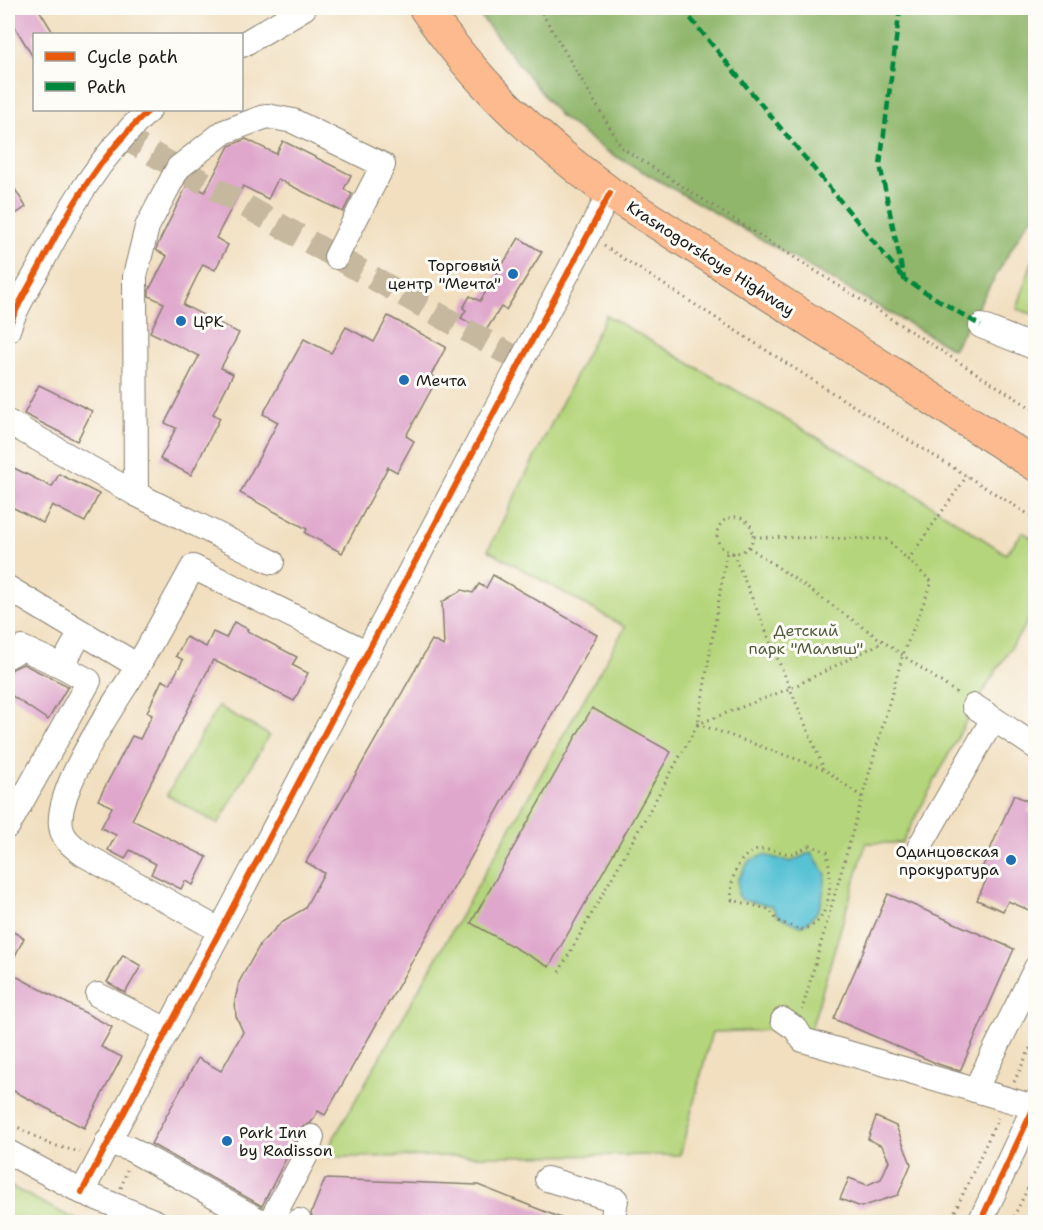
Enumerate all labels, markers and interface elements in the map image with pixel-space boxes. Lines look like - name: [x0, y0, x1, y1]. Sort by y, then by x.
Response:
- legend: [33, 33, 243, 111]
- text: Cycle path: [87, 45, 178, 69]
- text: Path: [87, 75, 126, 99]
- street label: Krasnogorskoye Highway: [623, 196, 799, 321]
- place label: Торговый центр "Мечта": [388, 255, 501, 294]
- marker: Торговый центр "Мечта": [506, 267, 520, 281]
- place label: ЦРК: [193, 311, 225, 332]
- marker: ЦРК: [174, 314, 188, 328]
- place label: Мечта: [416, 370, 466, 391]
- marker: Мечта: [397, 373, 411, 387]
- park label: Детский парк "Малыш": [749, 620, 863, 659]
- place label: Одинцовская прокуратура: [895, 841, 999, 880]
- marker: Одинцовская прокуратура: [1004, 853, 1018, 867]
- place label: Park Inn by Radisson: [239, 1122, 333, 1161]
- marker: Park Inn by Radisson: [220, 1134, 234, 1148]

